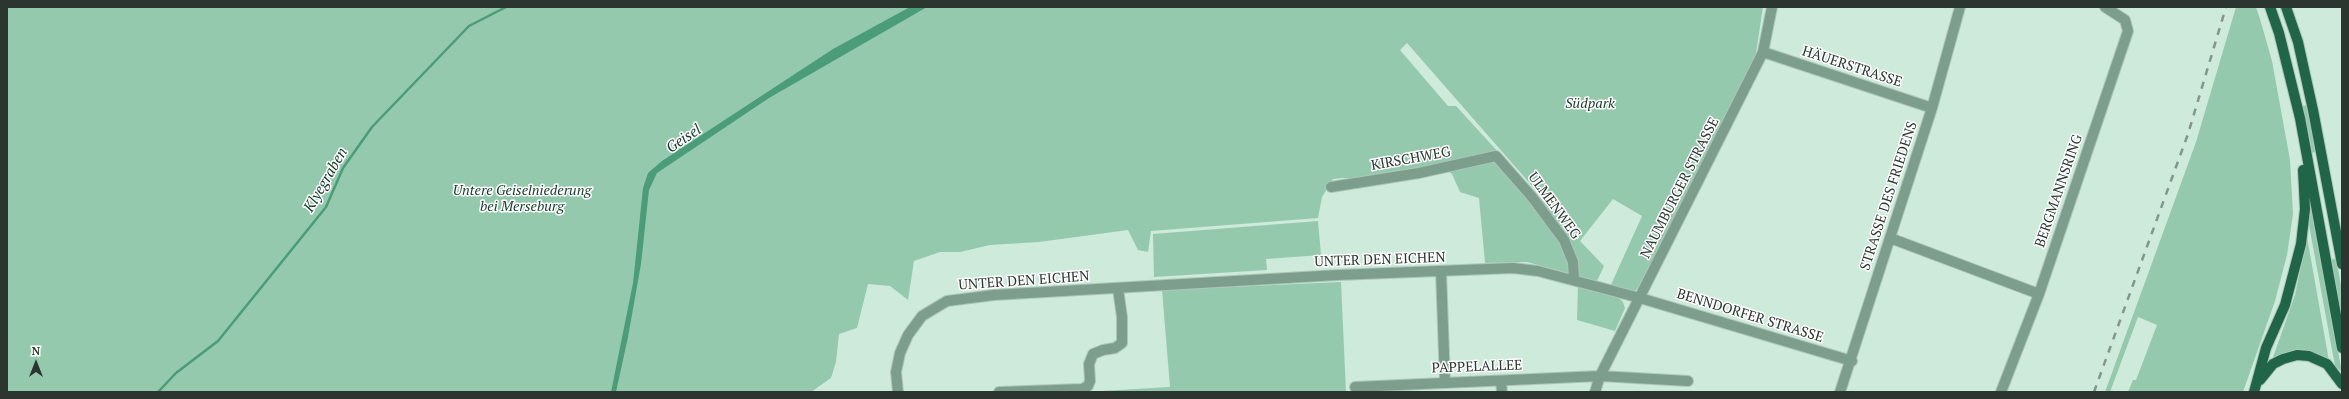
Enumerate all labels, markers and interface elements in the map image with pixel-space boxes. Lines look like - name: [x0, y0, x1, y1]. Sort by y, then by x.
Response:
- street label: HÄUERSTRASSE: [1800, 43, 1904, 91]
- park label: Südpark: [1565, 96, 1615, 112]
- street label: NAUMBURGER STRASSE: [1637, 115, 1723, 261]
- street label: STRASSE DES FRIEDENS: [1857, 119, 1921, 273]
- water label: Geisel: [663, 121, 705, 157]
- street label: BERGMANNSRING: [2032, 132, 2086, 250]
- street label: KIRSCHWEG: [1370, 144, 1452, 174]
- water label: Klyegraben: [300, 145, 352, 215]
- street label: ULMENWEG: [1524, 169, 1584, 243]
- park label: Untere Geiselniederung bei Merseburg: [453, 183, 591, 216]
- street label: UNTER DEN EICHEN: [1314, 249, 1446, 271]
- street label: UNTER DEN EICHEN: [958, 268, 1090, 294]
- street label: BENNDORFER STRASSE: [1675, 286, 1825, 346]
- north arrow: [16, 343, 56, 383]
- text: N: [32, 344, 40, 358]
- street label: PAPPELALLEE: [1431, 357, 1523, 377]

